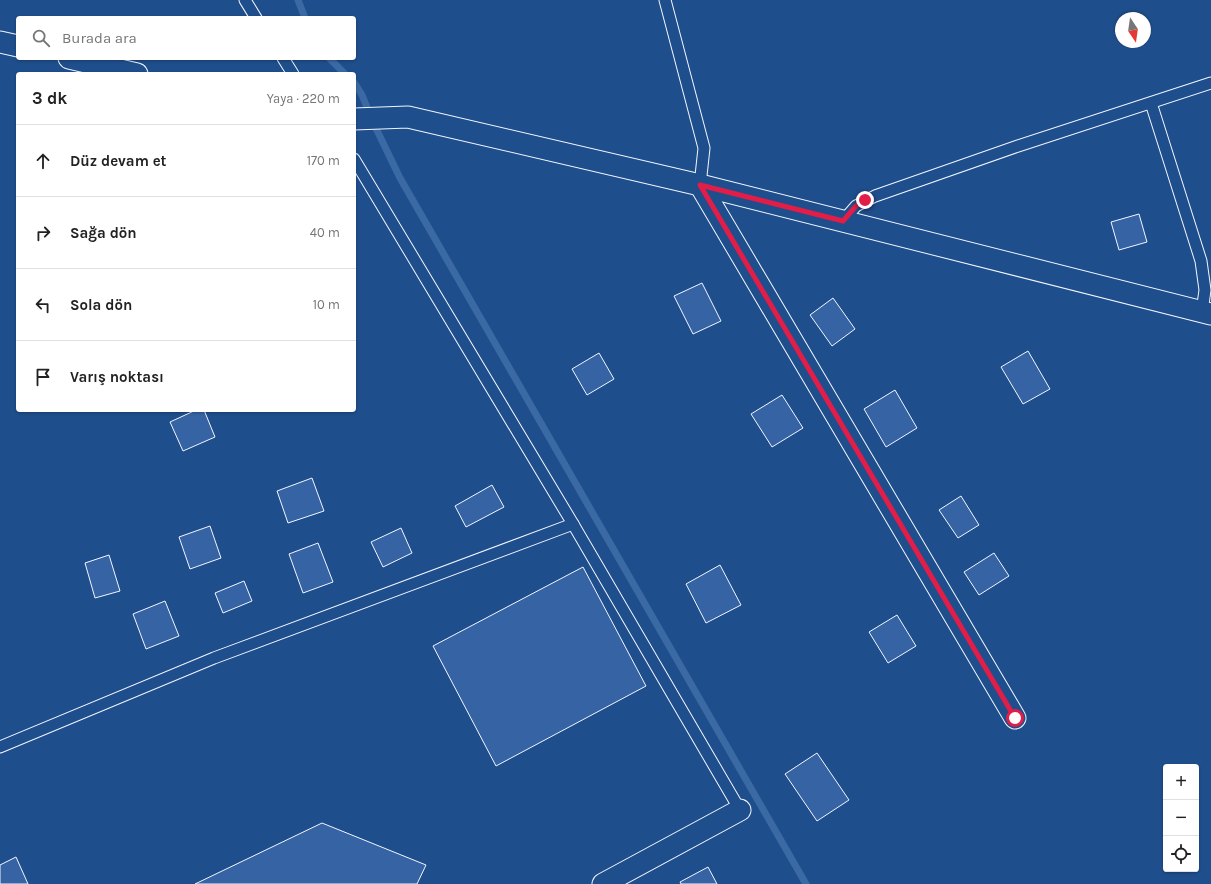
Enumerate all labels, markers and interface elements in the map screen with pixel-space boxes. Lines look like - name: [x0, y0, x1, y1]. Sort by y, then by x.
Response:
- north arrow: [1115, 12, 1151, 48]
- search box: [16, 16, 356, 60]
- icon: search: [30, 27, 52, 49]
- text: Burada ara: [62, 29, 137, 47]
- text: 3 dk: [32, 88, 67, 108]
- text: Yaya · 220 m: [267, 91, 340, 106]
- icon: ahead: [32, 150, 54, 172]
- text: Düz devam et: [70, 152, 167, 170]
- text: 170 m: [307, 153, 340, 168]
- route end: [856, 191, 874, 209]
- icon: right: [32, 222, 54, 244]
- text: Sağa dön: [70, 224, 137, 242]
- text: 40 m: [310, 225, 340, 240]
- icon: left: [32, 294, 54, 316]
- text: Sola dön: [70, 296, 132, 314]
- text: 10 m: [313, 297, 340, 312]
- icon: arrive: [32, 366, 54, 388]
- text: Varış noktası: [70, 368, 164, 386]
- route start: [1006, 709, 1024, 727]
- map controls: [1163, 764, 1199, 872]
- button: +: [1163, 764, 1199, 800]
- button: −: [1163, 800, 1199, 836]
- button: locate: [1163, 836, 1199, 872]

